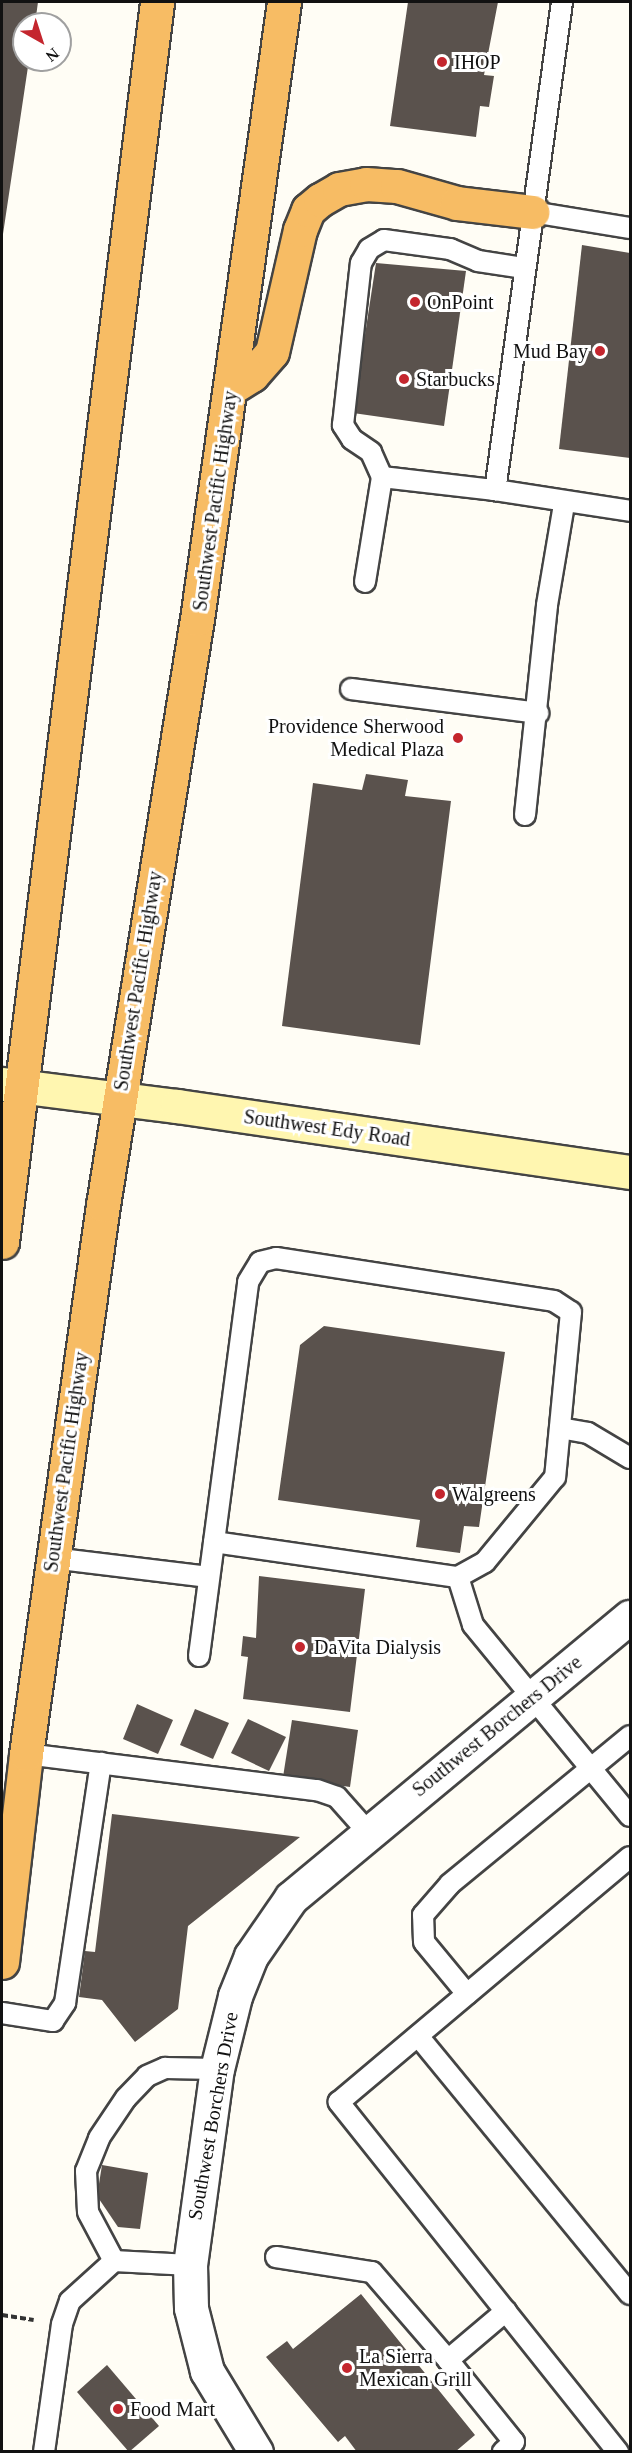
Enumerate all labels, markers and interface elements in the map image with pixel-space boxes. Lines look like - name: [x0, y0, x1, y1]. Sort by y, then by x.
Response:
- north arrow: [12, 12, 72, 72]
- text: N: [43, 45, 62, 65]
- place label: IHOP: [454, 50, 501, 74]
- marker: IHOP: [435, 55, 449, 69]
- place label: OnPoint: [427, 290, 494, 314]
- marker: OnPoint: [408, 295, 422, 309]
- place label: Mud Bay: [513, 339, 588, 363]
- marker: Mud Bay: [593, 344, 607, 358]
- place label: Starbucks: [416, 367, 495, 391]
- marker: Starbucks: [397, 372, 411, 386]
- street label: Southwest Pacific Highway: [188, 389, 242, 613]
- place label: Providence Sherwood Medical Plaza: [268, 714, 444, 761]
- marker: Providence Sherwood Medical Plaza: [449, 729, 467, 747]
- street label: Southwest Pacific Highway: [109, 869, 167, 1093]
- street label: Southwest Edy Road: [242, 1104, 412, 1152]
- street label: Southwest Pacific Highway: [39, 1350, 93, 1574]
- place label: Walgreens: [452, 1482, 536, 1506]
- marker: Walgreens: [433, 1487, 447, 1501]
- place label: DaVita Dialysis: [314, 1635, 441, 1659]
- marker: DaVita Dialysis: [291, 1638, 309, 1656]
- street label: Southwest Borchers Drive: [407, 1650, 587, 1802]
- street label: Southwest Borchers Drive: [183, 2010, 243, 2222]
- place label: La Sierra Mexican Grill: [359, 2344, 472, 2391]
- marker: La Sierra Mexican Grill: [340, 2361, 354, 2375]
- place label: Food Mart: [130, 2397, 215, 2421]
- marker: Food Mart: [111, 2402, 125, 2416]

